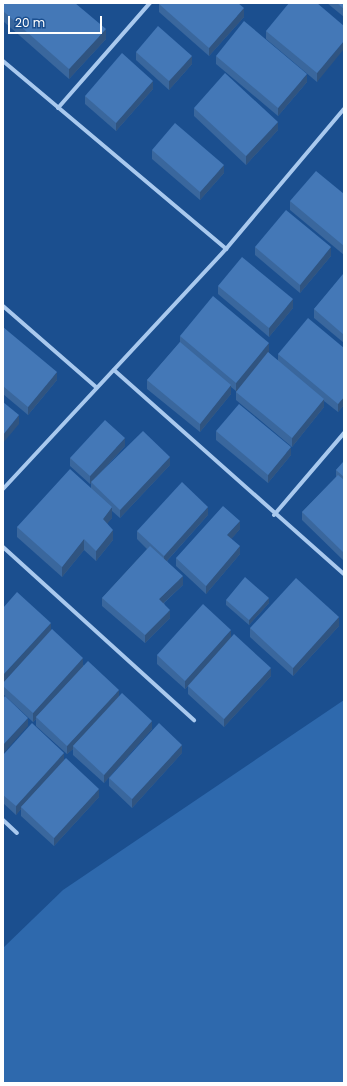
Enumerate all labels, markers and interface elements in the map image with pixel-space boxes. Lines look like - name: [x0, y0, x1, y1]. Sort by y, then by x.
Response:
- scale bar: [10, 8, 104, 34]
- text: 20 m: [15, 14, 45, 31]

